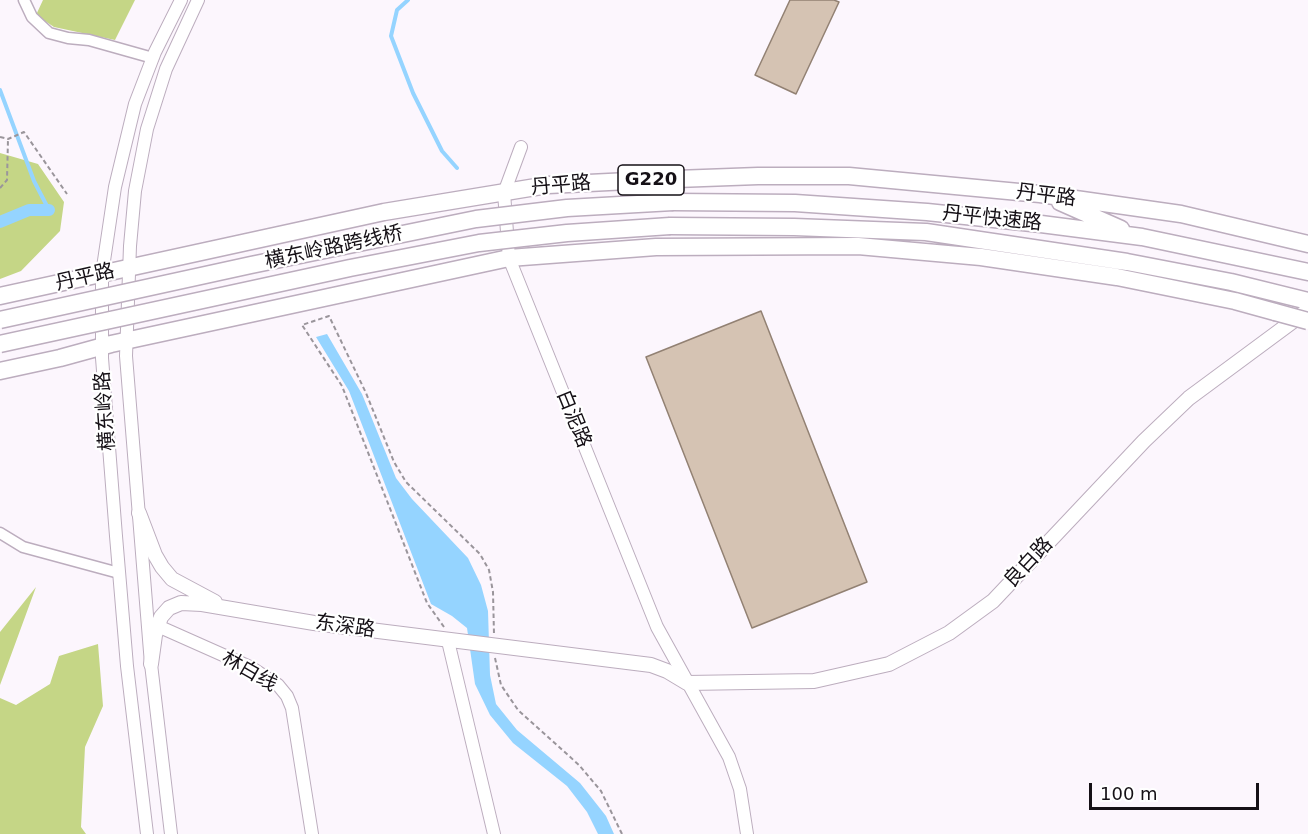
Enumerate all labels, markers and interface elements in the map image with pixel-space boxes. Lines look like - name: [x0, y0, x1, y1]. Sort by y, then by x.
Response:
- road number: G220: [618, 165, 684, 195]
- street label: 丹平路: [530, 171, 592, 201]
- street label: 丹平路: [1015, 180, 1077, 212]
- street label: 丹平快速路: [941, 202, 1043, 236]
- street label: 横东岭路跨线桥: [263, 222, 405, 274]
- street label: 丹平路: [53, 260, 117, 296]
- street label: 横东岭路: [91, 370, 121, 452]
- street label: 白泥路: [551, 387, 595, 451]
- street label: 良白路: [1000, 533, 1058, 593]
- street label: 东深路: [314, 611, 376, 643]
- street label: 林白线: [217, 647, 281, 697]
- scale bar: [1092, 771, 1262, 809]
- text: 100 m: [1100, 783, 1158, 804]

